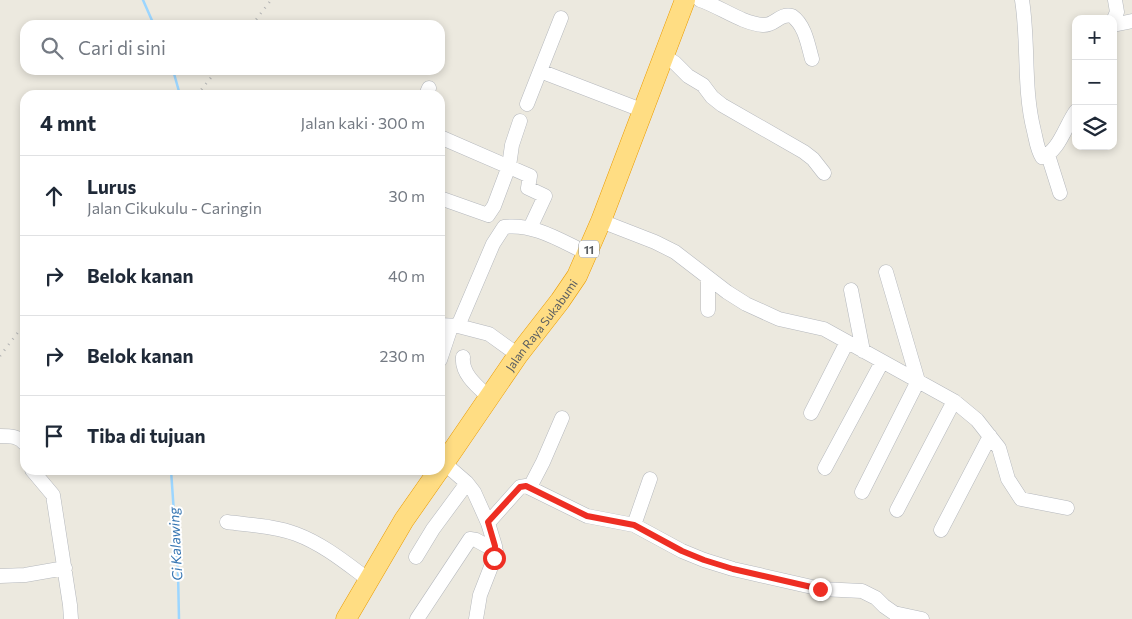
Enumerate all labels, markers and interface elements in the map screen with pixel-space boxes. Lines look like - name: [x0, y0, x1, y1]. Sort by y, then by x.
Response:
- map controls: [1072, 15, 1117, 150]
- button: +: [1072, 15, 1117, 60]
- search box: [20, 20, 445, 75]
- icon: search: [38, 34, 66, 62]
- text: Cari di sini: [78, 36, 166, 59]
- button: −: [1072, 60, 1117, 105]
- button: layers: [1072, 105, 1117, 150]
- text: 4 mnt: [40, 110, 96, 135]
- text: Jalan kaki · 300 m: [301, 113, 425, 132]
- text: Lurus: [87, 175, 136, 198]
- icon: ahead: [40, 182, 68, 210]
- text: 30 m: [388, 186, 425, 205]
- text: Jalan Cikukulu - Caringin: [87, 198, 262, 217]
- road number: 11: [579, 240, 599, 258]
- icon: right: [40, 262, 68, 290]
- text: Belok kanan: [87, 264, 194, 287]
- text: 40 m: [388, 266, 425, 285]
- street label: Jalan Raya Sukabumi: [502, 276, 580, 374]
- icon: right: [40, 342, 68, 370]
- text: Belok kanan: [87, 344, 194, 367]
- text: 230 m: [380, 346, 425, 365]
- icon: arrive: [40, 422, 68, 450]
- text: Tiba di tujuan: [87, 424, 205, 447]
- water label: Ci Kalawing: [165, 505, 185, 581]
- route start: [483, 547, 506, 570]
- route end: [809, 578, 832, 601]

